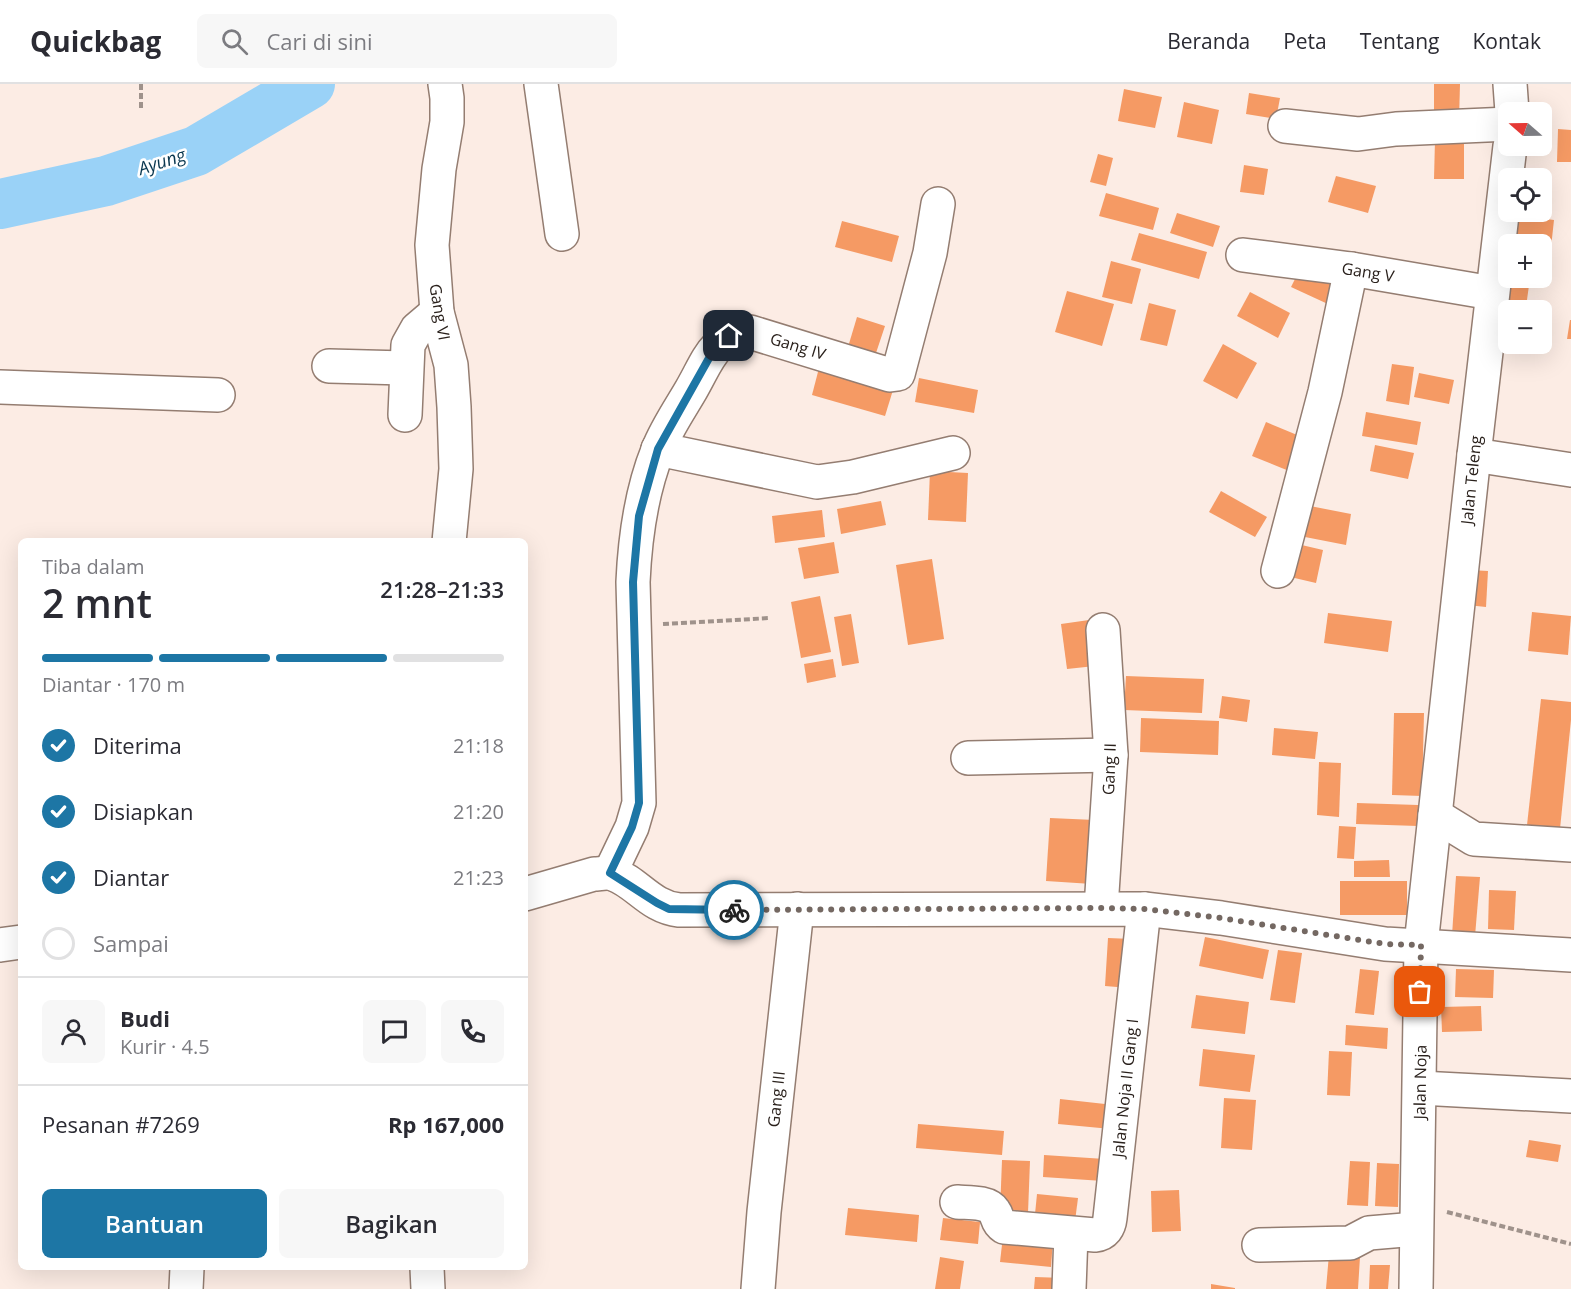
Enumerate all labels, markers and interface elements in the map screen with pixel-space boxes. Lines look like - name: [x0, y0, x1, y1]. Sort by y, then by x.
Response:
- search box: [197, 14, 617, 68]
- text: Quickbag: [30, 22, 161, 60]
- icon: search: [218, 25, 251, 58]
- text: Cari di sini: [266, 26, 373, 56]
- text: Beranda: [1167, 27, 1250, 55]
- text: Peta: [1283, 27, 1327, 55]
- text: Tentang: [1360, 27, 1439, 55]
- text: Kontak: [1472, 27, 1541, 55]
- north arrow: [1498, 102, 1552, 156]
- map controls: [1498, 102, 1552, 354]
- water label: Ayung: [133, 142, 189, 181]
- button: locate: [1498, 168, 1552, 222]
- button: +: [1498, 234, 1552, 288]
- street label: Gang V: [1340, 257, 1396, 287]
- street label: Gang VI: [424, 282, 456, 342]
- button: −: [1498, 300, 1552, 354]
- pin: [703, 310, 754, 361]
- icon: home: [712, 319, 745, 352]
- street label: Gang IV: [767, 327, 829, 365]
- street label: Jalan Teleng: [1455, 434, 1487, 528]
- text: Tiba dalam: [42, 553, 145, 580]
- text: 21:28–21:33: [380, 574, 504, 604]
- text: 2 mnt: [42, 576, 152, 629]
- text: Diantar · 170 m: [42, 671, 185, 698]
- icon: check: [42, 729, 75, 762]
- text: Diterima: [93, 730, 182, 760]
- text: 21:18: [453, 732, 504, 759]
- street label: Gang II: [1097, 743, 1121, 795]
- icon: check: [42, 795, 75, 828]
- text: Disiapkan: [93, 796, 194, 826]
- text: 21:20: [453, 798, 504, 825]
- icon: check: [42, 861, 75, 894]
- text: Diantar: [93, 862, 169, 892]
- text: 21:23: [453, 864, 504, 891]
- courier: [704, 880, 764, 940]
- icon: bike: [718, 894, 751, 927]
- text: Sampai: [93, 928, 169, 958]
- pin: [1394, 966, 1445, 1017]
- icon: bag: [1403, 975, 1436, 1008]
- button: person: [42, 1000, 105, 1063]
- button: chat: [363, 1000, 426, 1063]
- button: phone: [441, 1000, 504, 1063]
- text: Budi: [120, 1003, 170, 1033]
- street label: Jalan Noja II Gang I: [1107, 1017, 1143, 1161]
- text: Kurir · 4.5: [120, 1033, 210, 1060]
- street label: Jalan Noja: [1408, 1044, 1432, 1122]
- street label: Gang III: [762, 1070, 790, 1128]
- text: Pesanan #7269: [42, 1109, 200, 1139]
- text: Rp 167,000: [388, 1109, 504, 1139]
- button: Bantuan: [42, 1189, 267, 1258]
- button: Bagikan: [279, 1189, 504, 1258]

